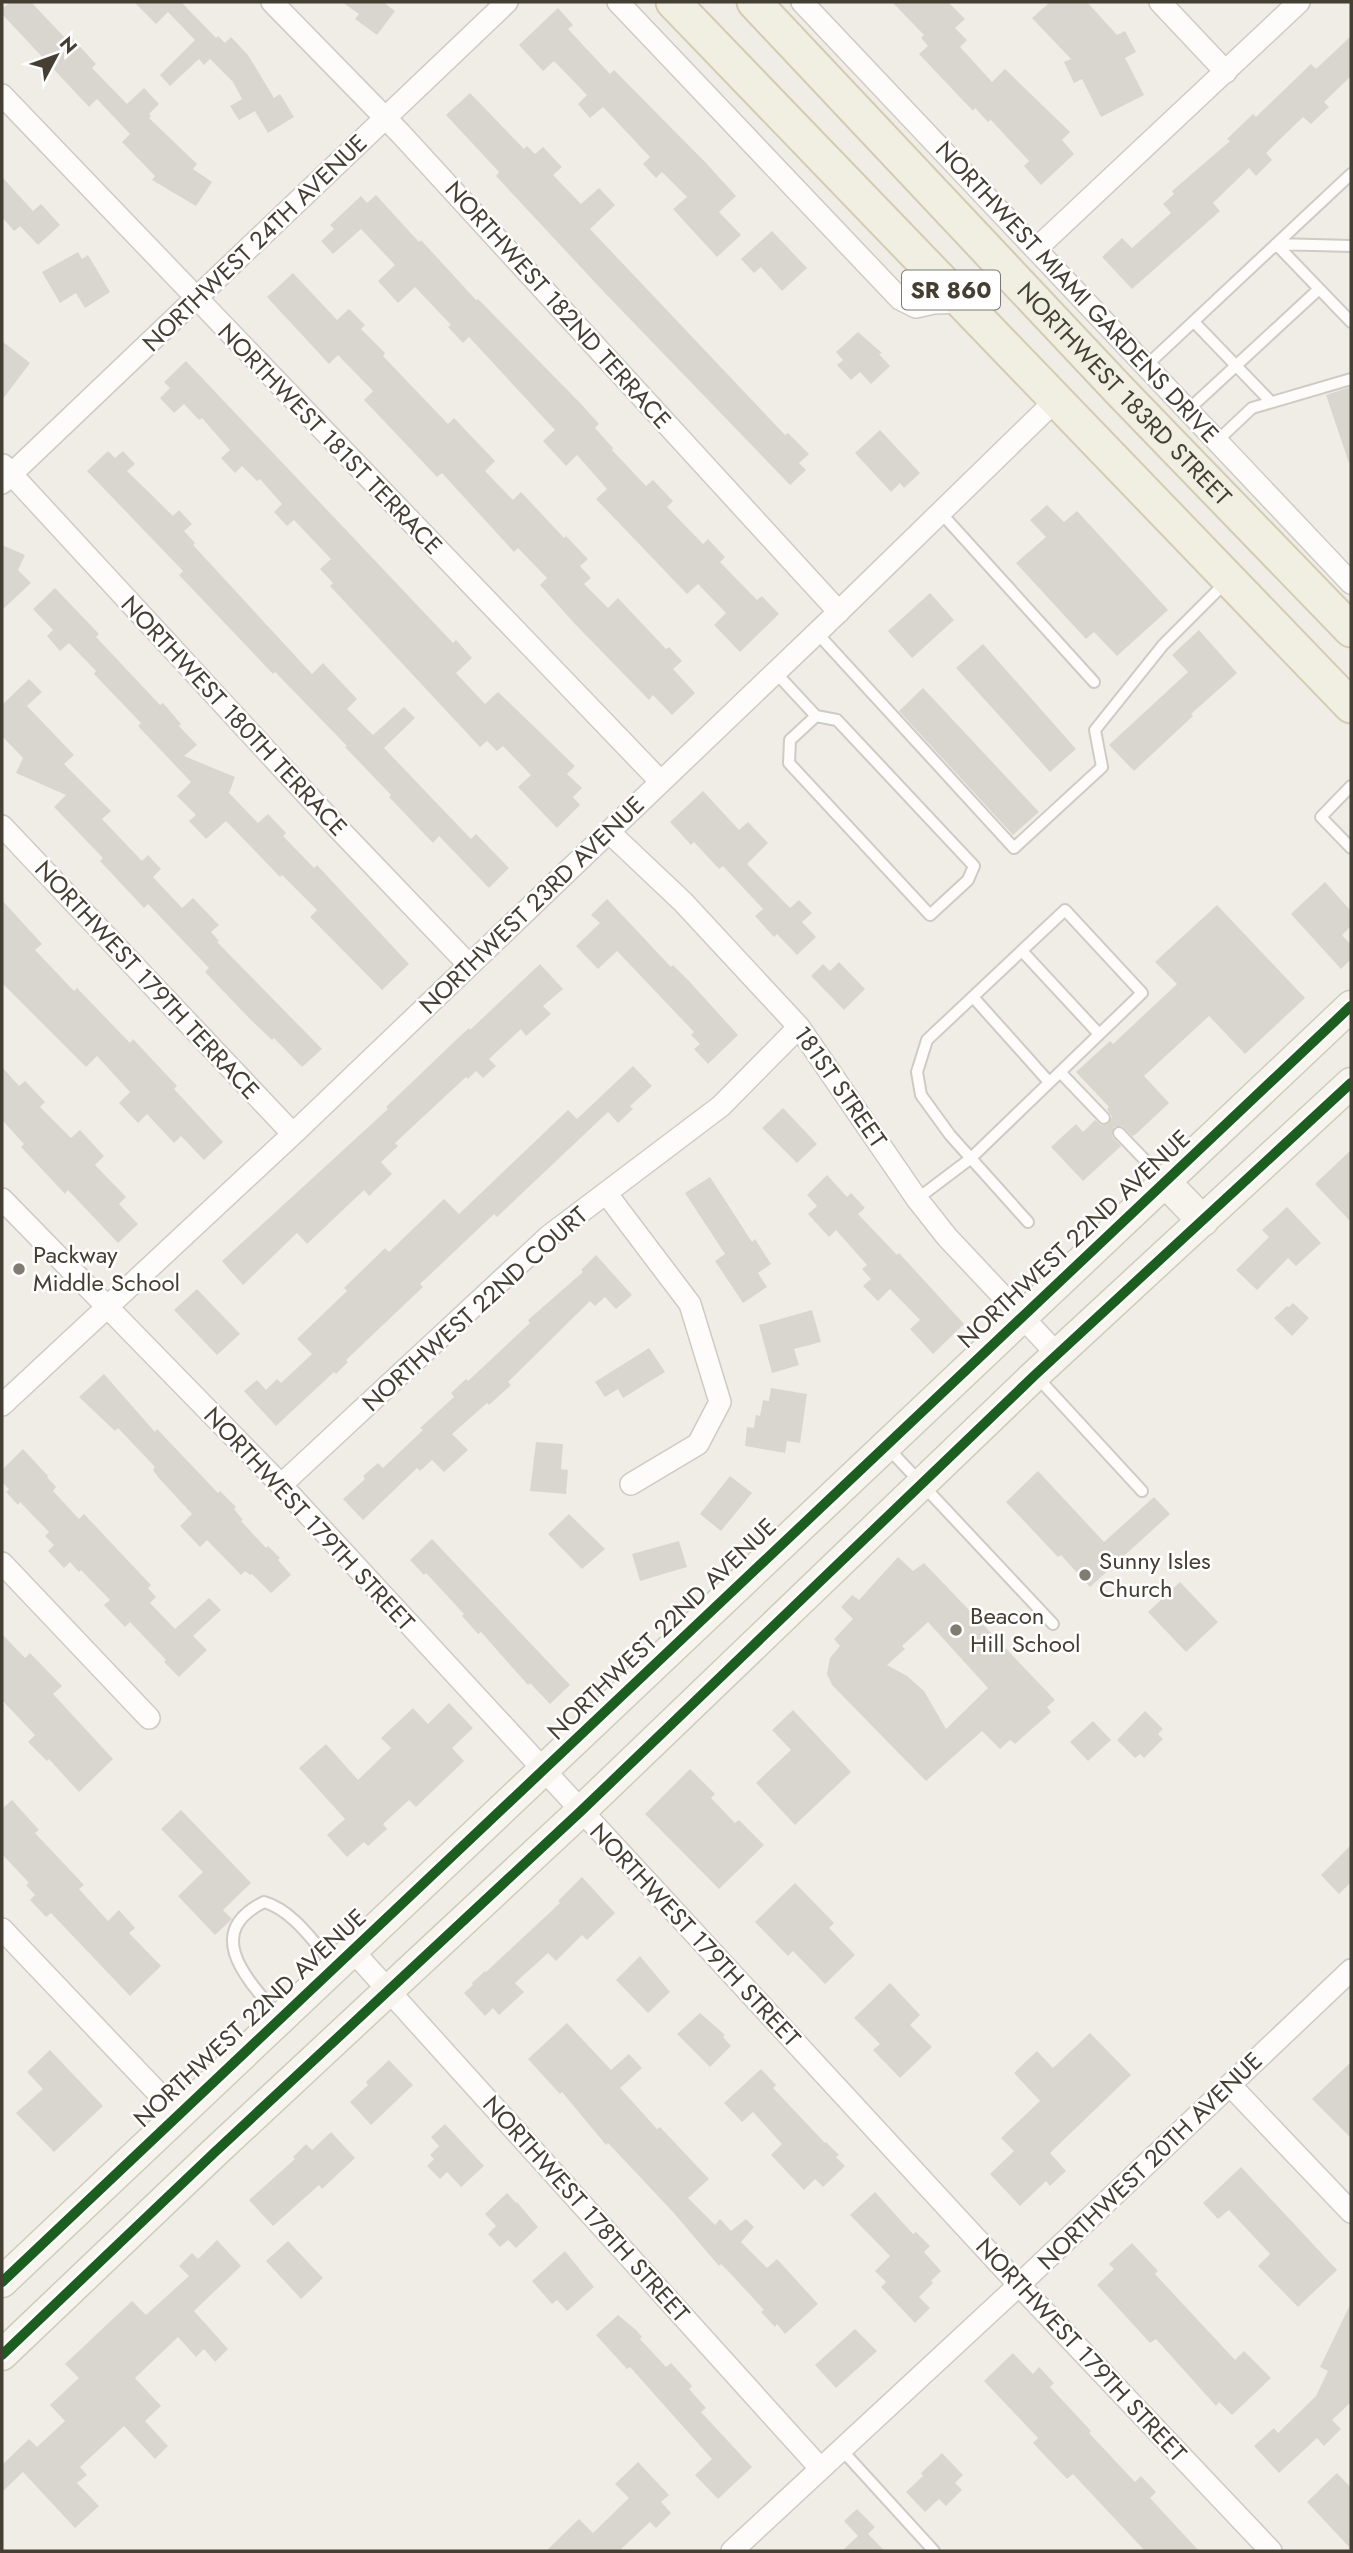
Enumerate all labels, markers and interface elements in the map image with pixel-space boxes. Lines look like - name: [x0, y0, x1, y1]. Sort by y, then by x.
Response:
- north arrow: [21, 21, 91, 91]
- text: N: [53, 31, 84, 60]
- street label: NORTHWEST 24TH AVENUE: [134, 126, 375, 360]
- street label: NORTHWEST MIAMI GARDENS DRIVE: [928, 133, 1227, 451]
- street label: NORTHWEST 182ND TERRACE: [437, 173, 680, 437]
- road number: SR 860: [902, 270, 1000, 310]
- street label: NORTHWEST 183RD STREET: [1009, 274, 1240, 513]
- street label: NORTHWEST 181ST TERRACE: [210, 315, 451, 562]
- street label: NORTHWEST 180TH TERRACE: [113, 588, 355, 844]
- street label: NORTHWEST 23RD AVENUE: [411, 788, 652, 1022]
- street label: NORTHWEST 179TH TERRACE: [27, 852, 268, 1107]
- street label: 181ST STREET: [785, 1019, 895, 1155]
- street label: NORTHWEST 22ND AVENUE: [950, 1121, 1198, 1356]
- street label: NORTHWEST 22ND COURT: [354, 1198, 595, 1419]
- place label: Packway Middle School: [33, 1237, 180, 1300]
- marker: Packway Middle School: [11, 1261, 27, 1277]
- street label: NORTHWEST 179TH STREET: [196, 1399, 423, 1639]
- street label: NORTHWEST 22ND AVENUE: [539, 1510, 784, 1748]
- place label: Sunny Isles Church: [1099, 1543, 1211, 1606]
- marker: Sunny Isles Church: [1077, 1567, 1093, 1583]
- place label: Beacon Hill School: [970, 1598, 1081, 1661]
- marker: Beacon Hill School: [948, 1622, 964, 1638]
- street label: NORTHWEST 179TH STREET: [582, 1815, 809, 2055]
- street label: NORTHWEST 22ND AVENUE: [126, 1900, 374, 2135]
- street label: NORTHWEST 20TH AVENUE: [1029, 2044, 1270, 2278]
- street label: NORTHWEST 178TH STREET: [475, 2088, 698, 2330]
- street label: NORTHWEST 179TH STREET: [968, 2230, 1195, 2470]

